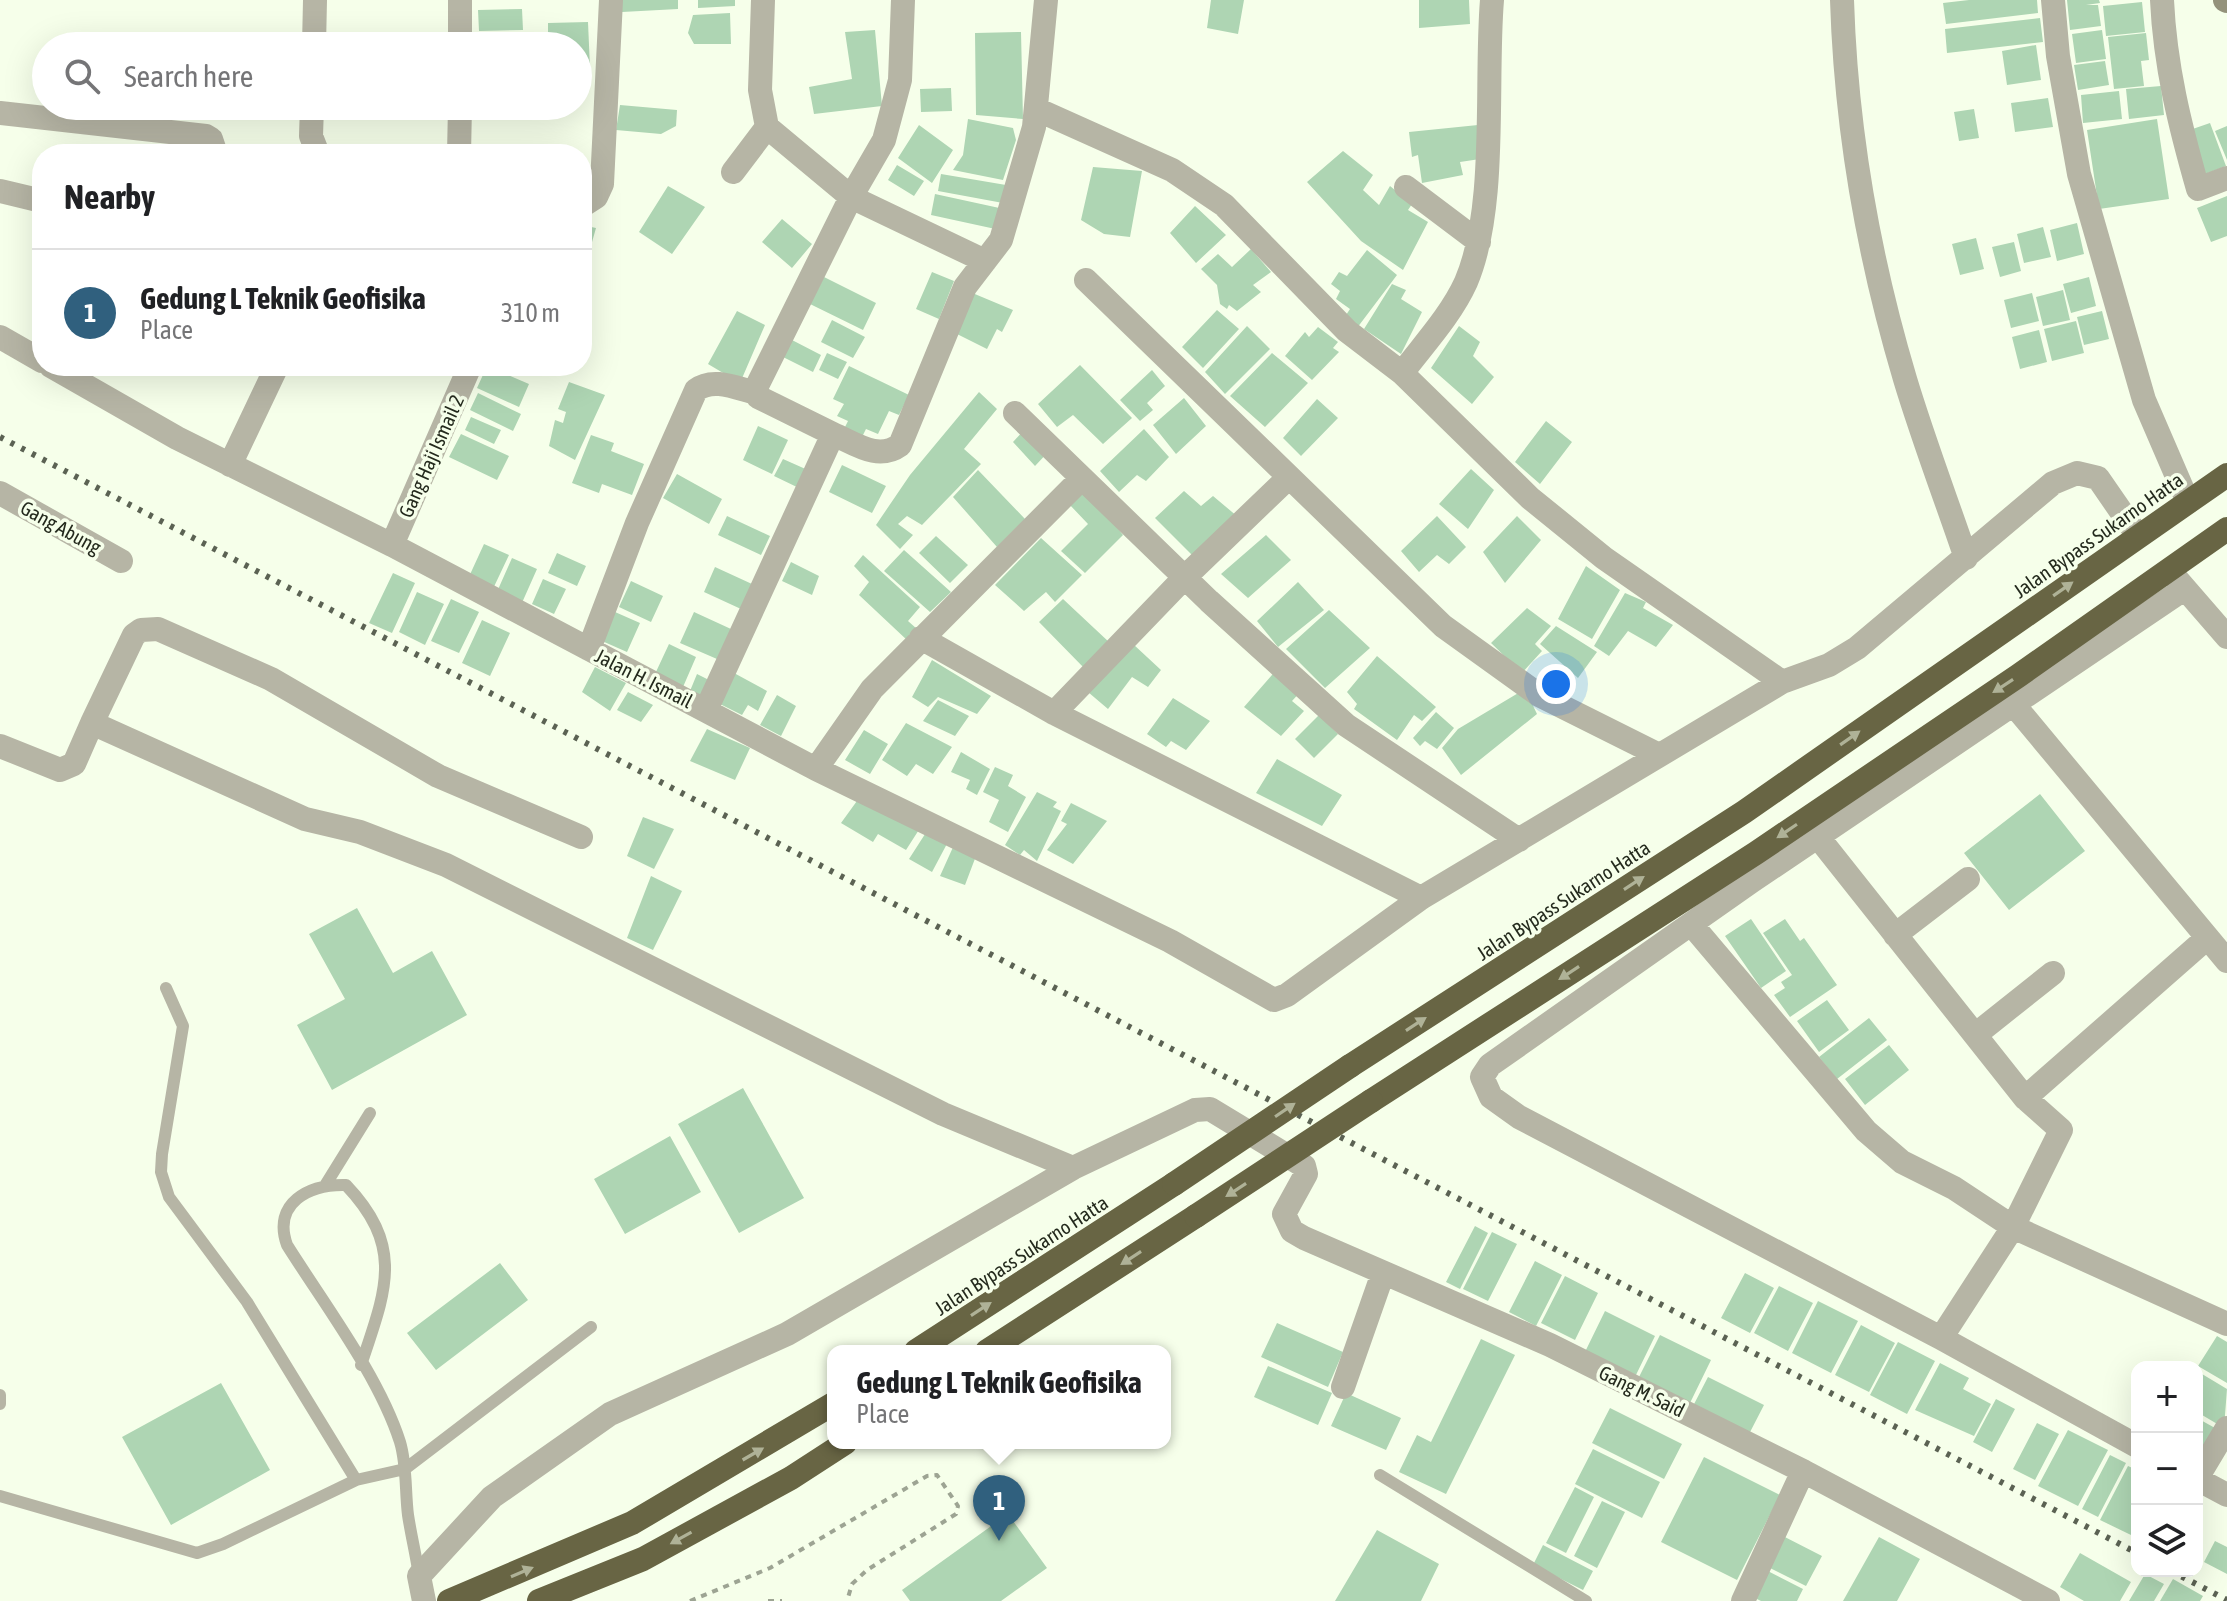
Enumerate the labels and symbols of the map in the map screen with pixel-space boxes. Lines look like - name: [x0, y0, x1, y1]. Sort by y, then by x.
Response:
- street label: Gang Haji Ismail 2: [394, 391, 468, 521]
- street label: Jalan Bypass Sukarno Hatta: [2009, 468, 2187, 602]
- street label: Gang Abung: [17, 496, 105, 559]
- one-way arrow: [2052, 582, 2073, 597]
- street label: Jalan H. Ismail: [591, 644, 697, 713]
- your location: [1536, 664, 1576, 704]
- one-way arrow: [1992, 679, 2014, 693]
- one-way arrow: [1839, 731, 1860, 746]
- one-way arrow: [1777, 824, 1798, 839]
- street label: Jalan Bypass Sukarno Hatta: [1472, 835, 1654, 965]
- one-way arrow: [1623, 877, 1645, 891]
- one-way arrow: [1558, 965, 1580, 979]
- one-way arrow: [1405, 1016, 1426, 1031]
- one-way arrow: [1274, 1103, 1296, 1117]
- one-way arrow: [1225, 1182, 1246, 1197]
- street label: Jalan Bypass Sukarno Hatta: [930, 1190, 1112, 1320]
- one-way arrow: [1120, 1251, 1141, 1266]
- one-way arrow: [970, 1302, 992, 1316]
- street label: Gang M. Said: [1595, 1360, 1689, 1422]
- one-way arrow: [742, 1447, 764, 1461]
- pin: 1: [973, 1475, 1025, 1541]
- one-way arrow: [670, 1531, 692, 1545]
- one-way arrow: [510, 1565, 533, 1578]

